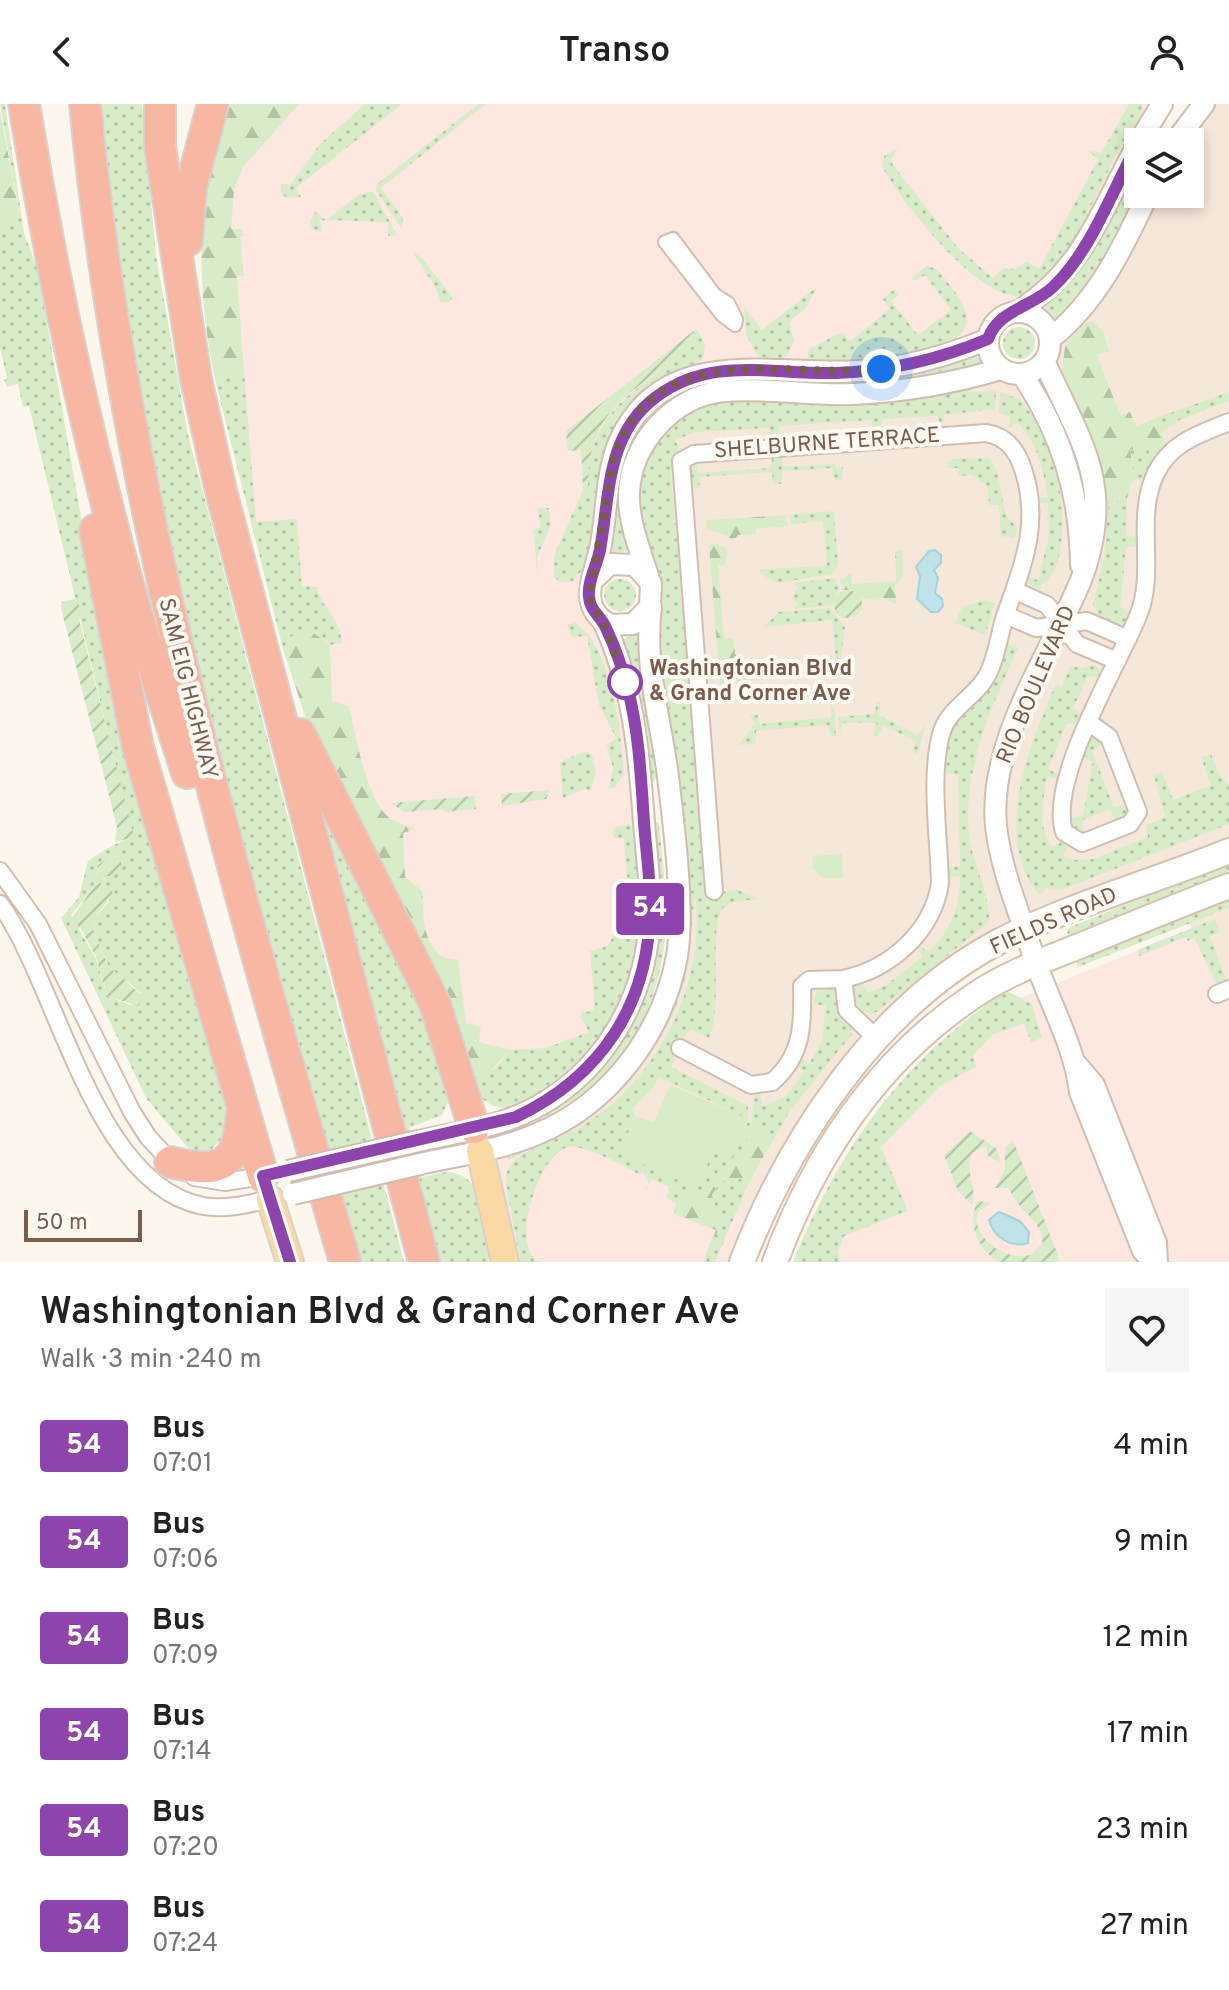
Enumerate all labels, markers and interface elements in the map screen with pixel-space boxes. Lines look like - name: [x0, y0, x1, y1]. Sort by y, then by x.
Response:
- text: Transo: [559, 29, 670, 75]
- icon: back: [40, 30, 84, 74]
- icon: person: [1145, 30, 1189, 74]
- map controls: [1124, 128, 1204, 208]
- button: layers: [1124, 128, 1204, 208]
- your location: [861, 349, 901, 389]
- street label: SHELBURNE TERRACE: [713, 423, 941, 465]
- street label: SAM EIG HIGHWAY: [151, 596, 223, 782]
- street label: RIO BOULEVARD: [992, 602, 1082, 768]
- place label: Washingtonian Blvd & Grand Corner Ave: [649, 656, 852, 708]
- marker: Washingtonian Blvd & Grand Corner Ave: [608, 665, 642, 699]
- street label: FIELDS ROAD: [986, 882, 1122, 962]
- line badge: 54: [614, 883, 686, 935]
- text: 54: [632, 891, 668, 927]
- scale bar: [24, 1206, 142, 1242]
- text: 50 m: [36, 1210, 88, 1237]
- button: heart: [1105, 1288, 1189, 1372]
- text: Washingtonian Blvd & Grand Corner Ave: [40, 1289, 740, 1338]
- text: Walk · 3 min · 240 m: [40, 1344, 262, 1377]
- text: Bus: [152, 1411, 205, 1448]
- text: 54: [66, 1428, 102, 1464]
- text: 4 min: [1113, 1428, 1189, 1465]
- text: 07:01: [152, 1448, 213, 1481]
- text: Bus: [152, 1507, 205, 1544]
- text: 54: [66, 1524, 102, 1560]
- text: 9 min: [1114, 1524, 1189, 1561]
- text: 07:06: [152, 1544, 219, 1577]
- text: Bus: [152, 1603, 205, 1640]
- text: 54: [66, 1620, 102, 1656]
- text: 12 min: [1102, 1620, 1189, 1657]
- text: 07:09: [152, 1640, 219, 1673]
- text: Bus: [152, 1699, 205, 1736]
- text: 54: [66, 1716, 102, 1752]
- text: 17 min: [1106, 1716, 1189, 1753]
- text: 07:14: [152, 1736, 212, 1769]
- text: Bus: [152, 1795, 205, 1832]
- text: 54: [66, 1812, 102, 1848]
- text: 23 min: [1096, 1812, 1189, 1849]
- text: 07:20: [152, 1832, 219, 1865]
- text: Bus: [152, 1891, 205, 1928]
- text: 54: [66, 1908, 102, 1944]
- text: 27 min: [1100, 1908, 1189, 1945]
- text: 07:24: [152, 1928, 218, 1961]

